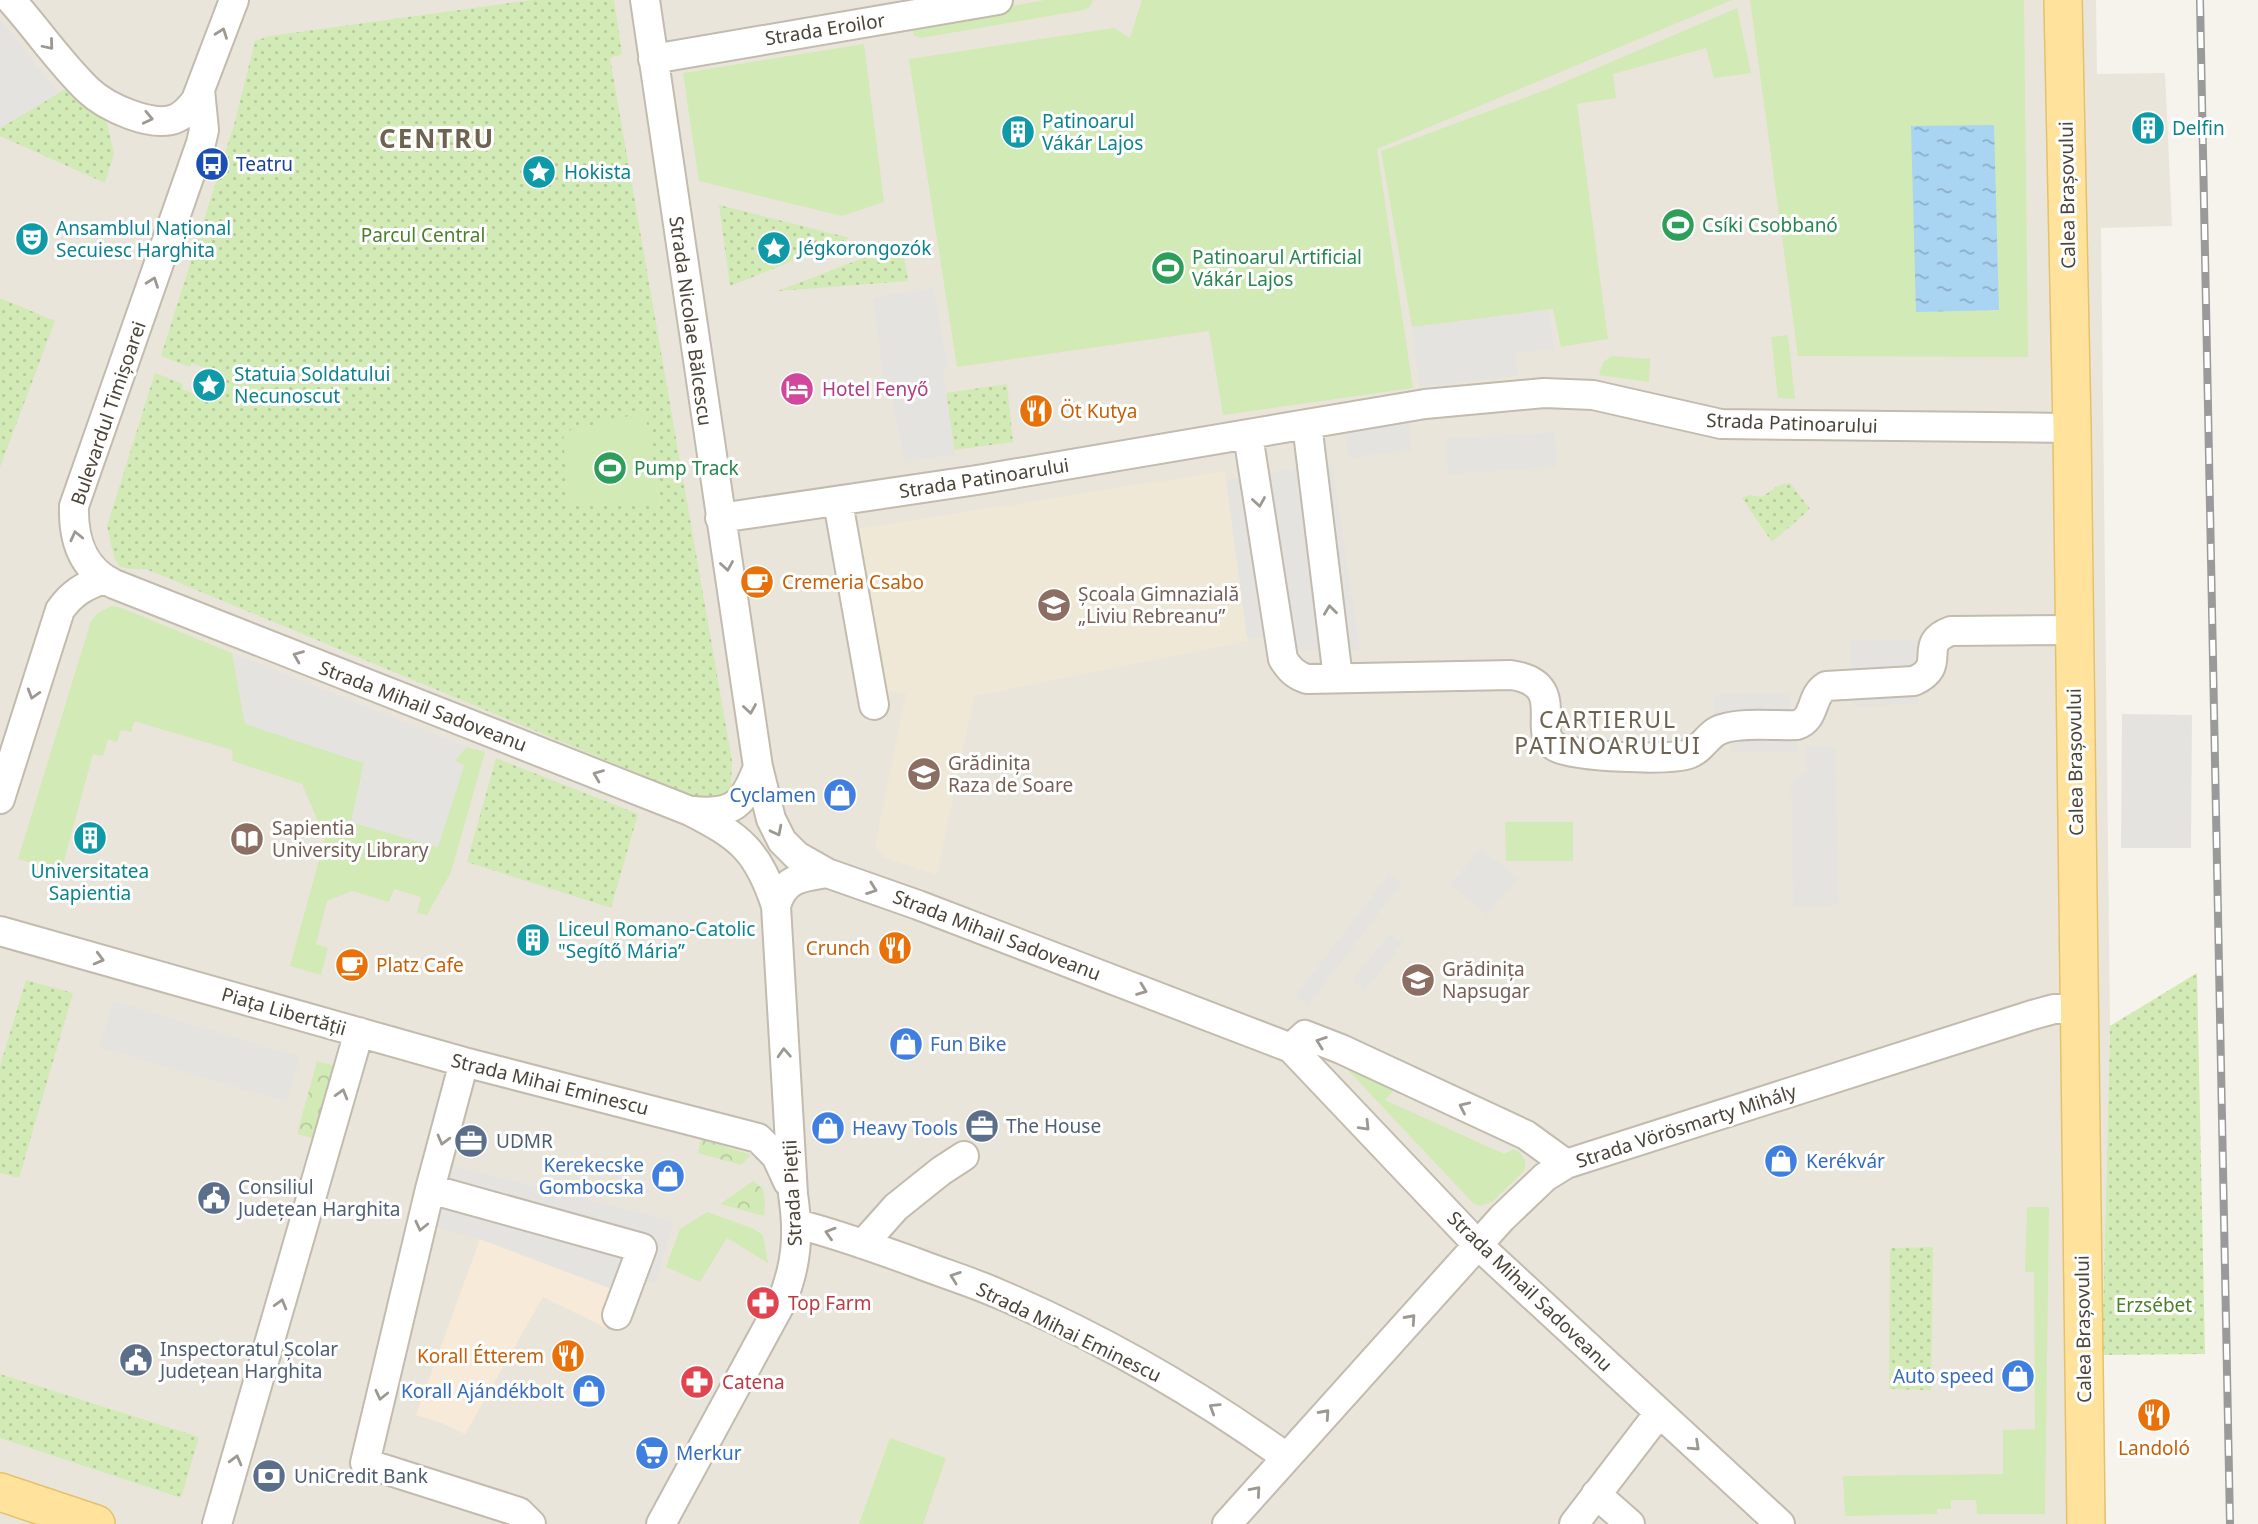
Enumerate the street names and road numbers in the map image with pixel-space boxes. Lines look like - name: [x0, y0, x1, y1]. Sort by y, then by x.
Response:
- street label: Strada Eroilor: [763, 7, 887, 51]
- street label: Calea Brașovului: [2053, 121, 2081, 269]
- street label: Strada Nicolae Bălcescu: [663, 214, 719, 428]
- street label: Bulevardul Timișoarei: [64, 318, 152, 508]
- street label: Strada Patinoarului: [1706, 407, 1878, 439]
- street label: Strada Patinoarului: [897, 452, 1071, 504]
- street label: Strada Mihail Sadoveanu: [315, 654, 531, 758]
- street label: Calea Brașovului: [2061, 688, 2089, 836]
- street label: Strada Mihail Sadoveanu: [889, 883, 1105, 987]
- street label: Piața Libertății: [219, 981, 349, 1041]
- street label: Strada Mihai Eminescu: [448, 1047, 652, 1121]
- street label: Strada Vörösmarty Mihály: [1573, 1078, 1800, 1174]
- street label: Strada Pieții: [776, 1139, 808, 1247]
- street label: Strada Mihail Sadoveanu: [1442, 1205, 1618, 1377]
- street label: Calea Brașovului: [2069, 1255, 2097, 1403]
- street label: Strada Mihai Eminescu: [972, 1276, 1166, 1388]

